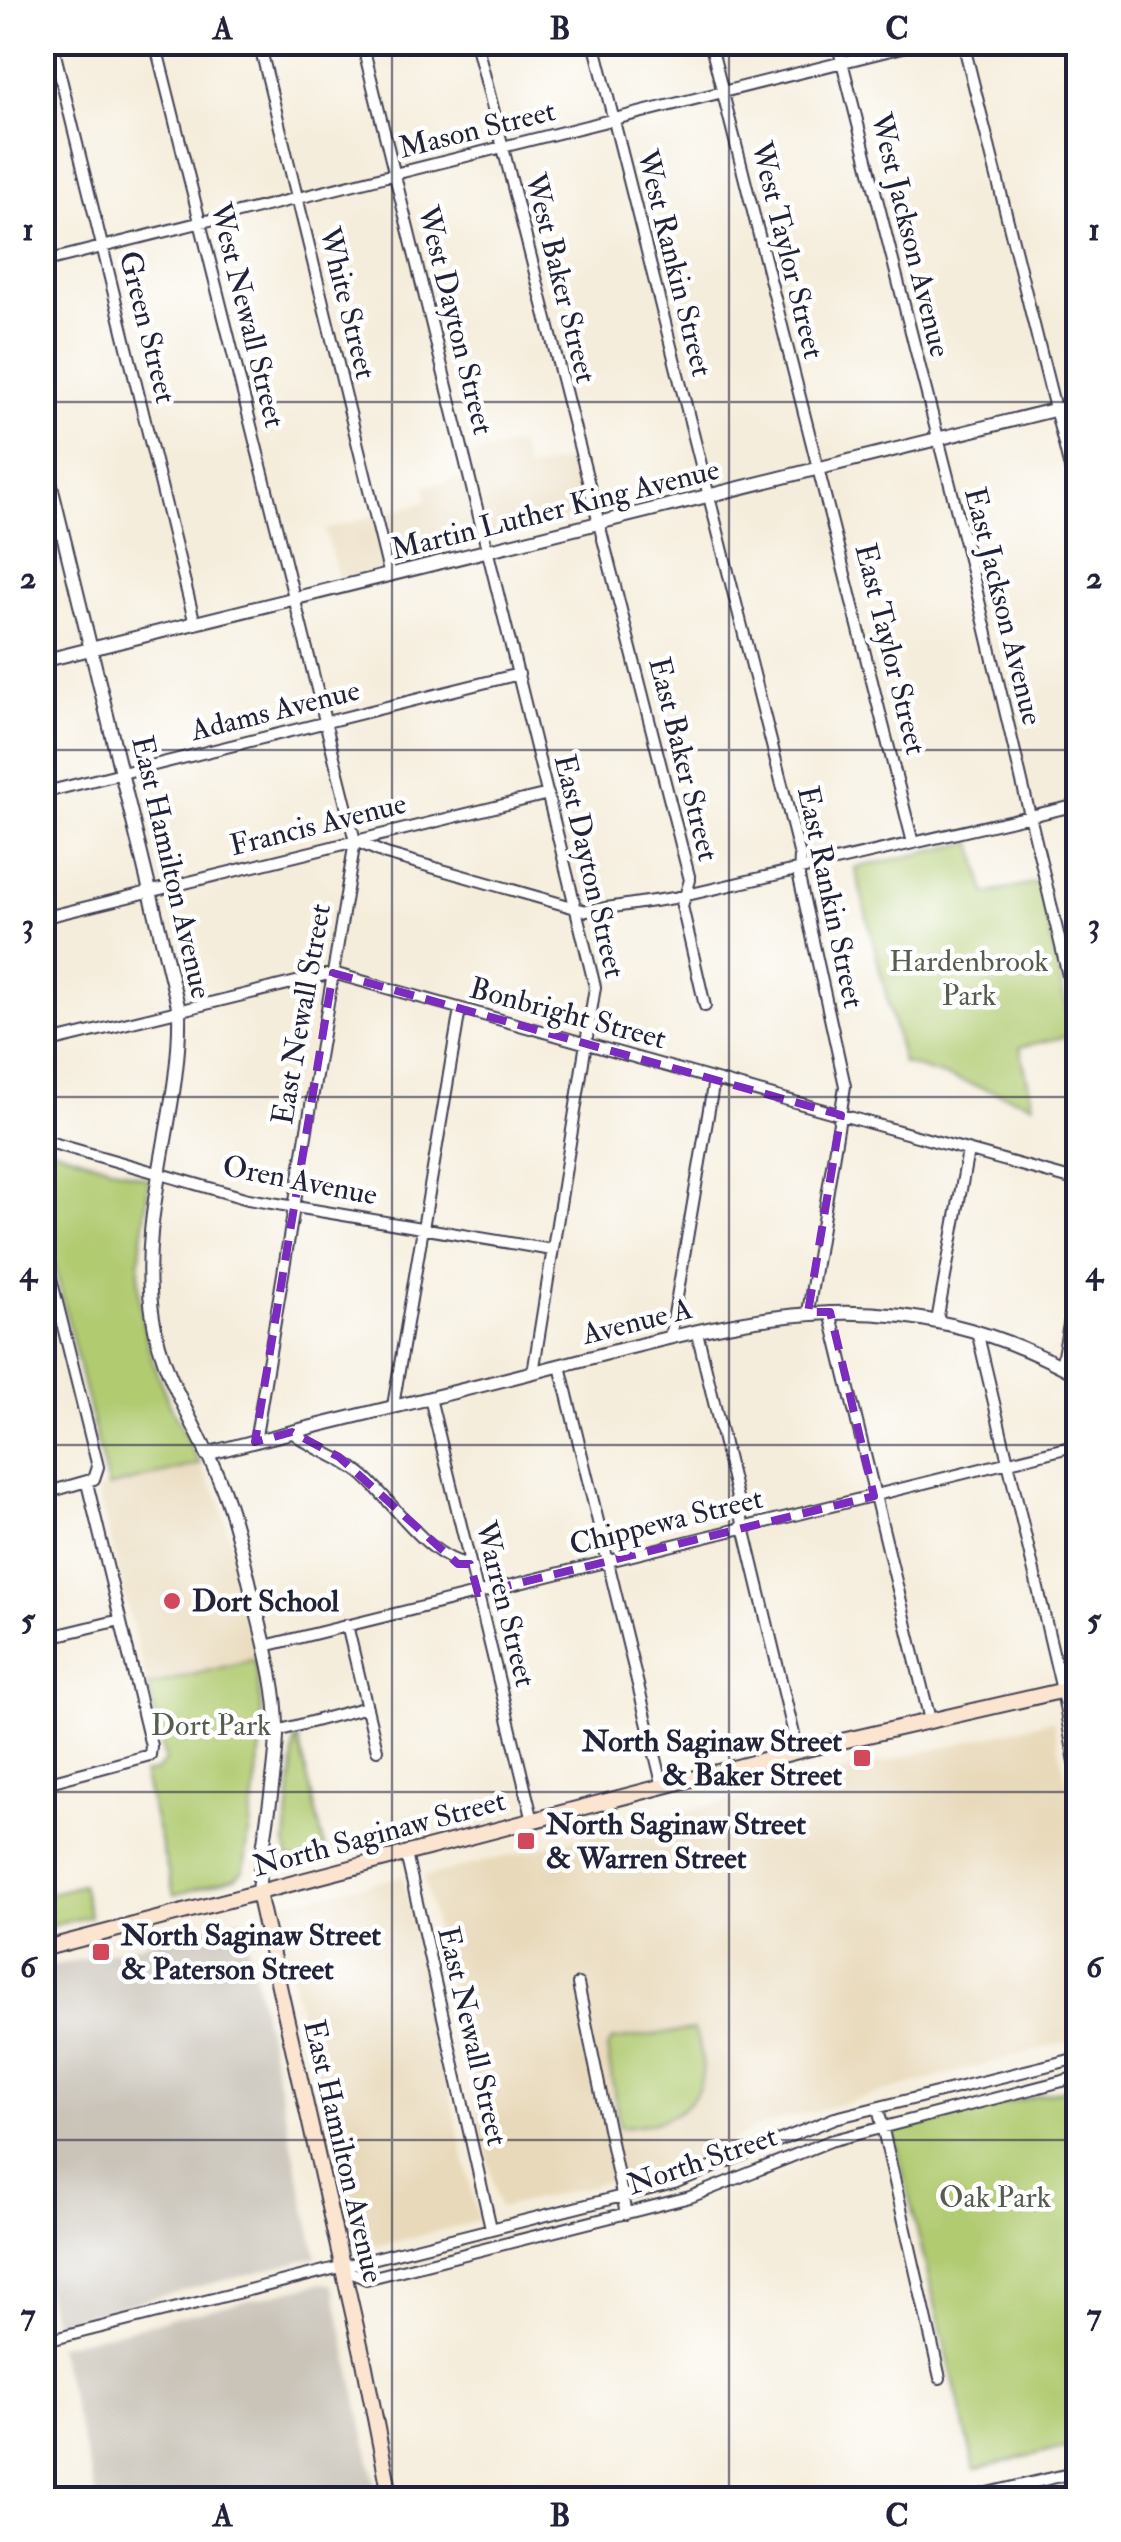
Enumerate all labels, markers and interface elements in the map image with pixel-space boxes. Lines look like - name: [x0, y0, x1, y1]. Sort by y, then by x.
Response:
- text: A: [211, 9, 234, 49]
- text: B: [550, 9, 570, 49]
- text: C: [885, 9, 909, 49]
- street label: Mason Street: [395, 92, 559, 167]
- street label: West Jackson Avenue: [862, 108, 959, 361]
- street label: West Taylor Street: [742, 137, 832, 363]
- street label: West Rankin Street: [628, 145, 721, 381]
- street label: West Baker Street: [516, 168, 605, 387]
- street label: West Newall Street: [201, 198, 293, 432]
- street label: West Dayton Street: [409, 201, 502, 439]
- text: 1: [22, 210, 34, 250]
- text: 1: [1088, 210, 1100, 250]
- street label: White Street: [311, 222, 384, 383]
- street label: Green Street: [111, 247, 184, 407]
- street label: Martin Luther King Avenue: [387, 451, 723, 568]
- street label: East Jackson Avenue: [956, 483, 1051, 729]
- street label: East Taylor Street: [846, 540, 935, 759]
- text: 2: [20, 558, 36, 598]
- text: 2: [1086, 558, 1102, 598]
- street label: East Baker Street: [640, 653, 727, 865]
- street label: Adams Avenue: [186, 672, 363, 750]
- street label: East Hamilton Avenue: [123, 732, 220, 1002]
- street label: East Dayton Street: [546, 751, 633, 982]
- street label: East Rankin Street: [789, 783, 872, 1012]
- street label: Francis Avenue: [226, 785, 410, 864]
- street label: East Newall Street: [264, 900, 339, 1127]
- text: 3: [22, 905, 34, 945]
- text: 3: [1088, 905, 1100, 945]
- park label: Hardenbrook Park: [889, 943, 1049, 1014]
- street label: Bonbright Street: [466, 969, 670, 1058]
- street label: Oren Avenue: [219, 1147, 380, 1214]
- text: 4: [18, 1252, 38, 1292]
- text: 4: [1084, 1252, 1104, 1292]
- street label: Avenue A: [577, 1290, 696, 1353]
- street label: Chippewa Street: [566, 1480, 767, 1563]
- street label: Warren Street: [467, 1517, 544, 1691]
- place label: Dort School: [192, 1583, 339, 1620]
- marker: Dort School: [161, 1590, 183, 1612]
- text: 5: [21, 1600, 36, 1640]
- text: 5: [1087, 1600, 1102, 1640]
- park label: Dort Park: [151, 1707, 271, 1744]
- place label: North Saginaw Street & Baker Street: [581, 1723, 842, 1794]
- marker: North Saginaw Street & Baker Street: [851, 1747, 873, 1769]
- street label: North Saginaw Street: [249, 1782, 510, 1885]
- place label: North Saginaw Street & Warren Street: [545, 1806, 806, 1877]
- marker: North Saginaw Street & Warren Street: [515, 1830, 537, 1852]
- place label: North Saginaw Street & Paterson Street: [120, 1917, 381, 1988]
- street label: East Newall Street: [429, 1923, 516, 2150]
- marker: North Saginaw Street & Paterson Street: [90, 1941, 112, 1963]
- text: 6: [20, 1947, 39, 1987]
- text: 6: [1086, 1947, 1105, 1987]
- street label: East Hamilton Avenue: [295, 2016, 392, 2286]
- street label: North Street: [622, 2118, 782, 2203]
- park label: Oak Park: [939, 2179, 1051, 2216]
- text: 7: [21, 2295, 36, 2335]
- text: 7: [1087, 2295, 1102, 2335]
- text: A: [211, 2496, 234, 2536]
- text: B: [550, 2496, 570, 2536]
- text: C: [885, 2496, 909, 2536]

